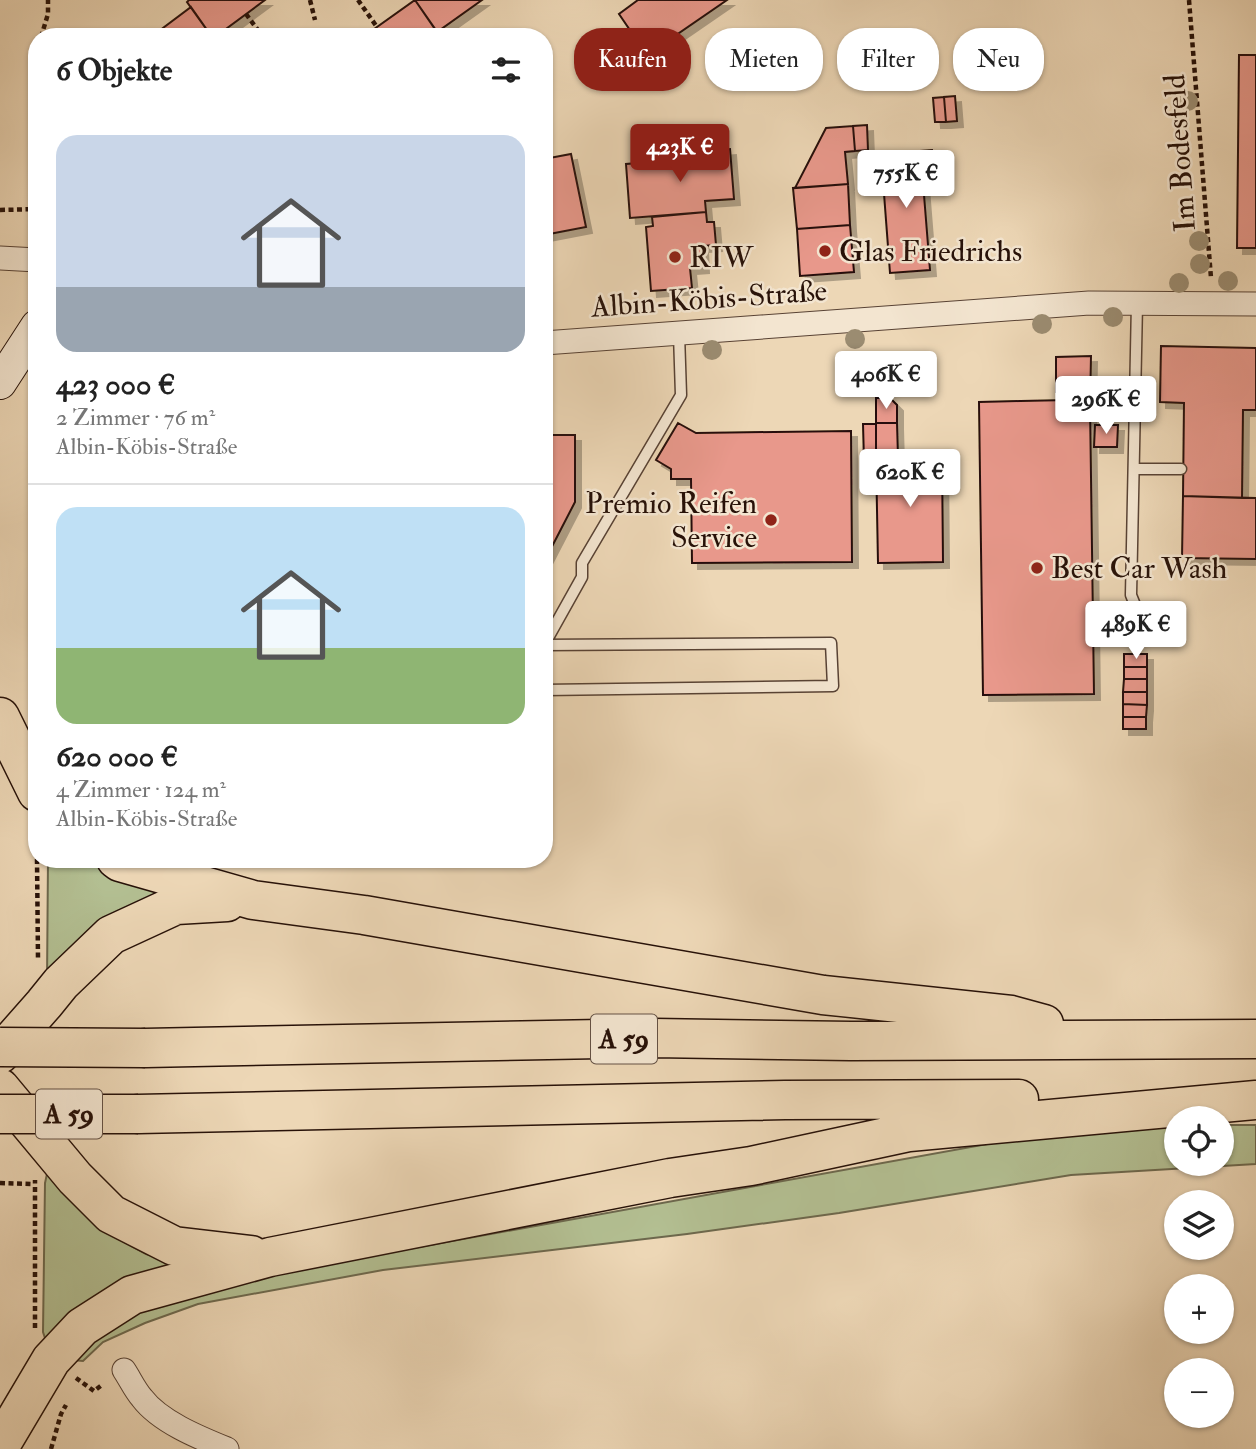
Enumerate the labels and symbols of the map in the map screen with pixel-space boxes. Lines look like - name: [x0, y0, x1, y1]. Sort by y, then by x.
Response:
- street label: Im Bodesfeld: [1156, 73, 1204, 233]
- pin: 423K €: [623, 124, 737, 184]
- pin: 755K €: [849, 150, 963, 210]
- place label: Glas Friedrichs: [839, 233, 1022, 270]
- place label: RIW: [689, 239, 755, 276]
- marker: Glas Friedrichs: [817, 243, 833, 259]
- marker: RIW: [667, 249, 683, 265]
- street label: Albin-Köbis-Straße: [589, 272, 828, 326]
- pin: 406K €: [829, 352, 943, 411]
- pin: 296K €: [1049, 376, 1163, 436]
- pin: 620K €: [853, 449, 967, 509]
- place label: Premio Reifen Service: [585, 485, 757, 556]
- marker: Premio Reifen Service: [763, 512, 779, 528]
- place label: Best Car Wash: [1051, 550, 1228, 587]
- marker: Best Car Wash: [1029, 560, 1045, 576]
- pin: 489K €: [1079, 602, 1193, 661]
- road number: A 59: [591, 1014, 657, 1064]
- road number: A 59: [36, 1090, 102, 1138]

